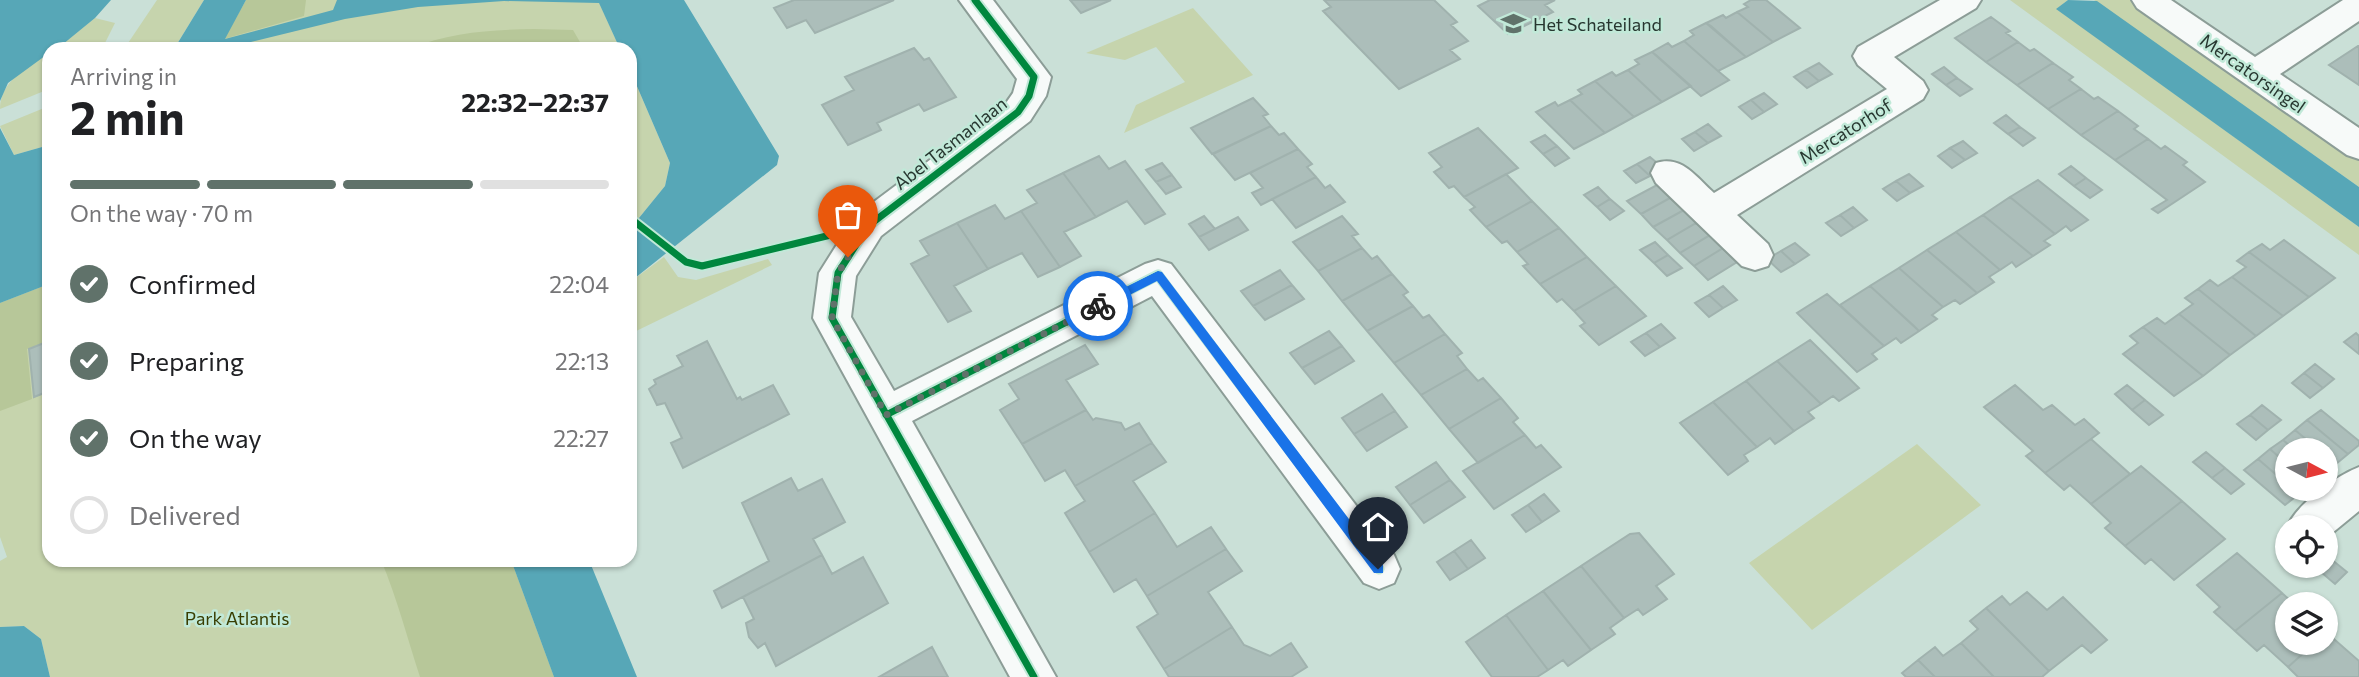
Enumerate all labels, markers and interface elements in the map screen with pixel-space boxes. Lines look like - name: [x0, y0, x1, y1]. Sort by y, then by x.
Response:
- school or university icon: Het Schateiland: [1499, 10, 1527, 38]
- place label: Het Schateiland: [1533, 13, 1662, 35]
- street label: Mercatorsingel: [2196, 29, 2310, 117]
- text: Arriving in: [70, 62, 177, 90]
- text: 22:32–22:37: [461, 86, 609, 117]
- text: 2 min: [70, 88, 185, 144]
- street label: Abel Tasmanlaan: [889, 92, 1011, 194]
- street label: Mercatorhof: [1795, 93, 1896, 168]
- pin: [818, 185, 878, 257]
- icon: bag: [829, 196, 867, 234]
- text: On the way · 70 m: [70, 199, 253, 227]
- icon: check: [70, 265, 108, 303]
- text: Confirmed: [129, 268, 256, 299]
- text: 22:04: [549, 270, 609, 298]
- courier: [1063, 271, 1133, 341]
- icon: bike: [1079, 287, 1117, 325]
- icon: check: [70, 342, 108, 380]
- text: Preparing: [129, 345, 244, 376]
- text: 22:13: [555, 347, 609, 375]
- icon: check: [70, 419, 108, 457]
- text: On the way: [129, 422, 262, 453]
- text: 22:27: [553, 424, 609, 452]
- north arrow: [2275, 438, 2338, 500]
- map controls: [2275, 438, 2338, 655]
- pin: [1348, 497, 1408, 569]
- text: Delivered: [129, 499, 240, 530]
- icon: home: [1359, 508, 1397, 546]
- button: locate: [2275, 515, 2338, 578]
- button: layers: [2275, 592, 2338, 655]
- park label: Park Atlantis: [185, 607, 289, 629]

